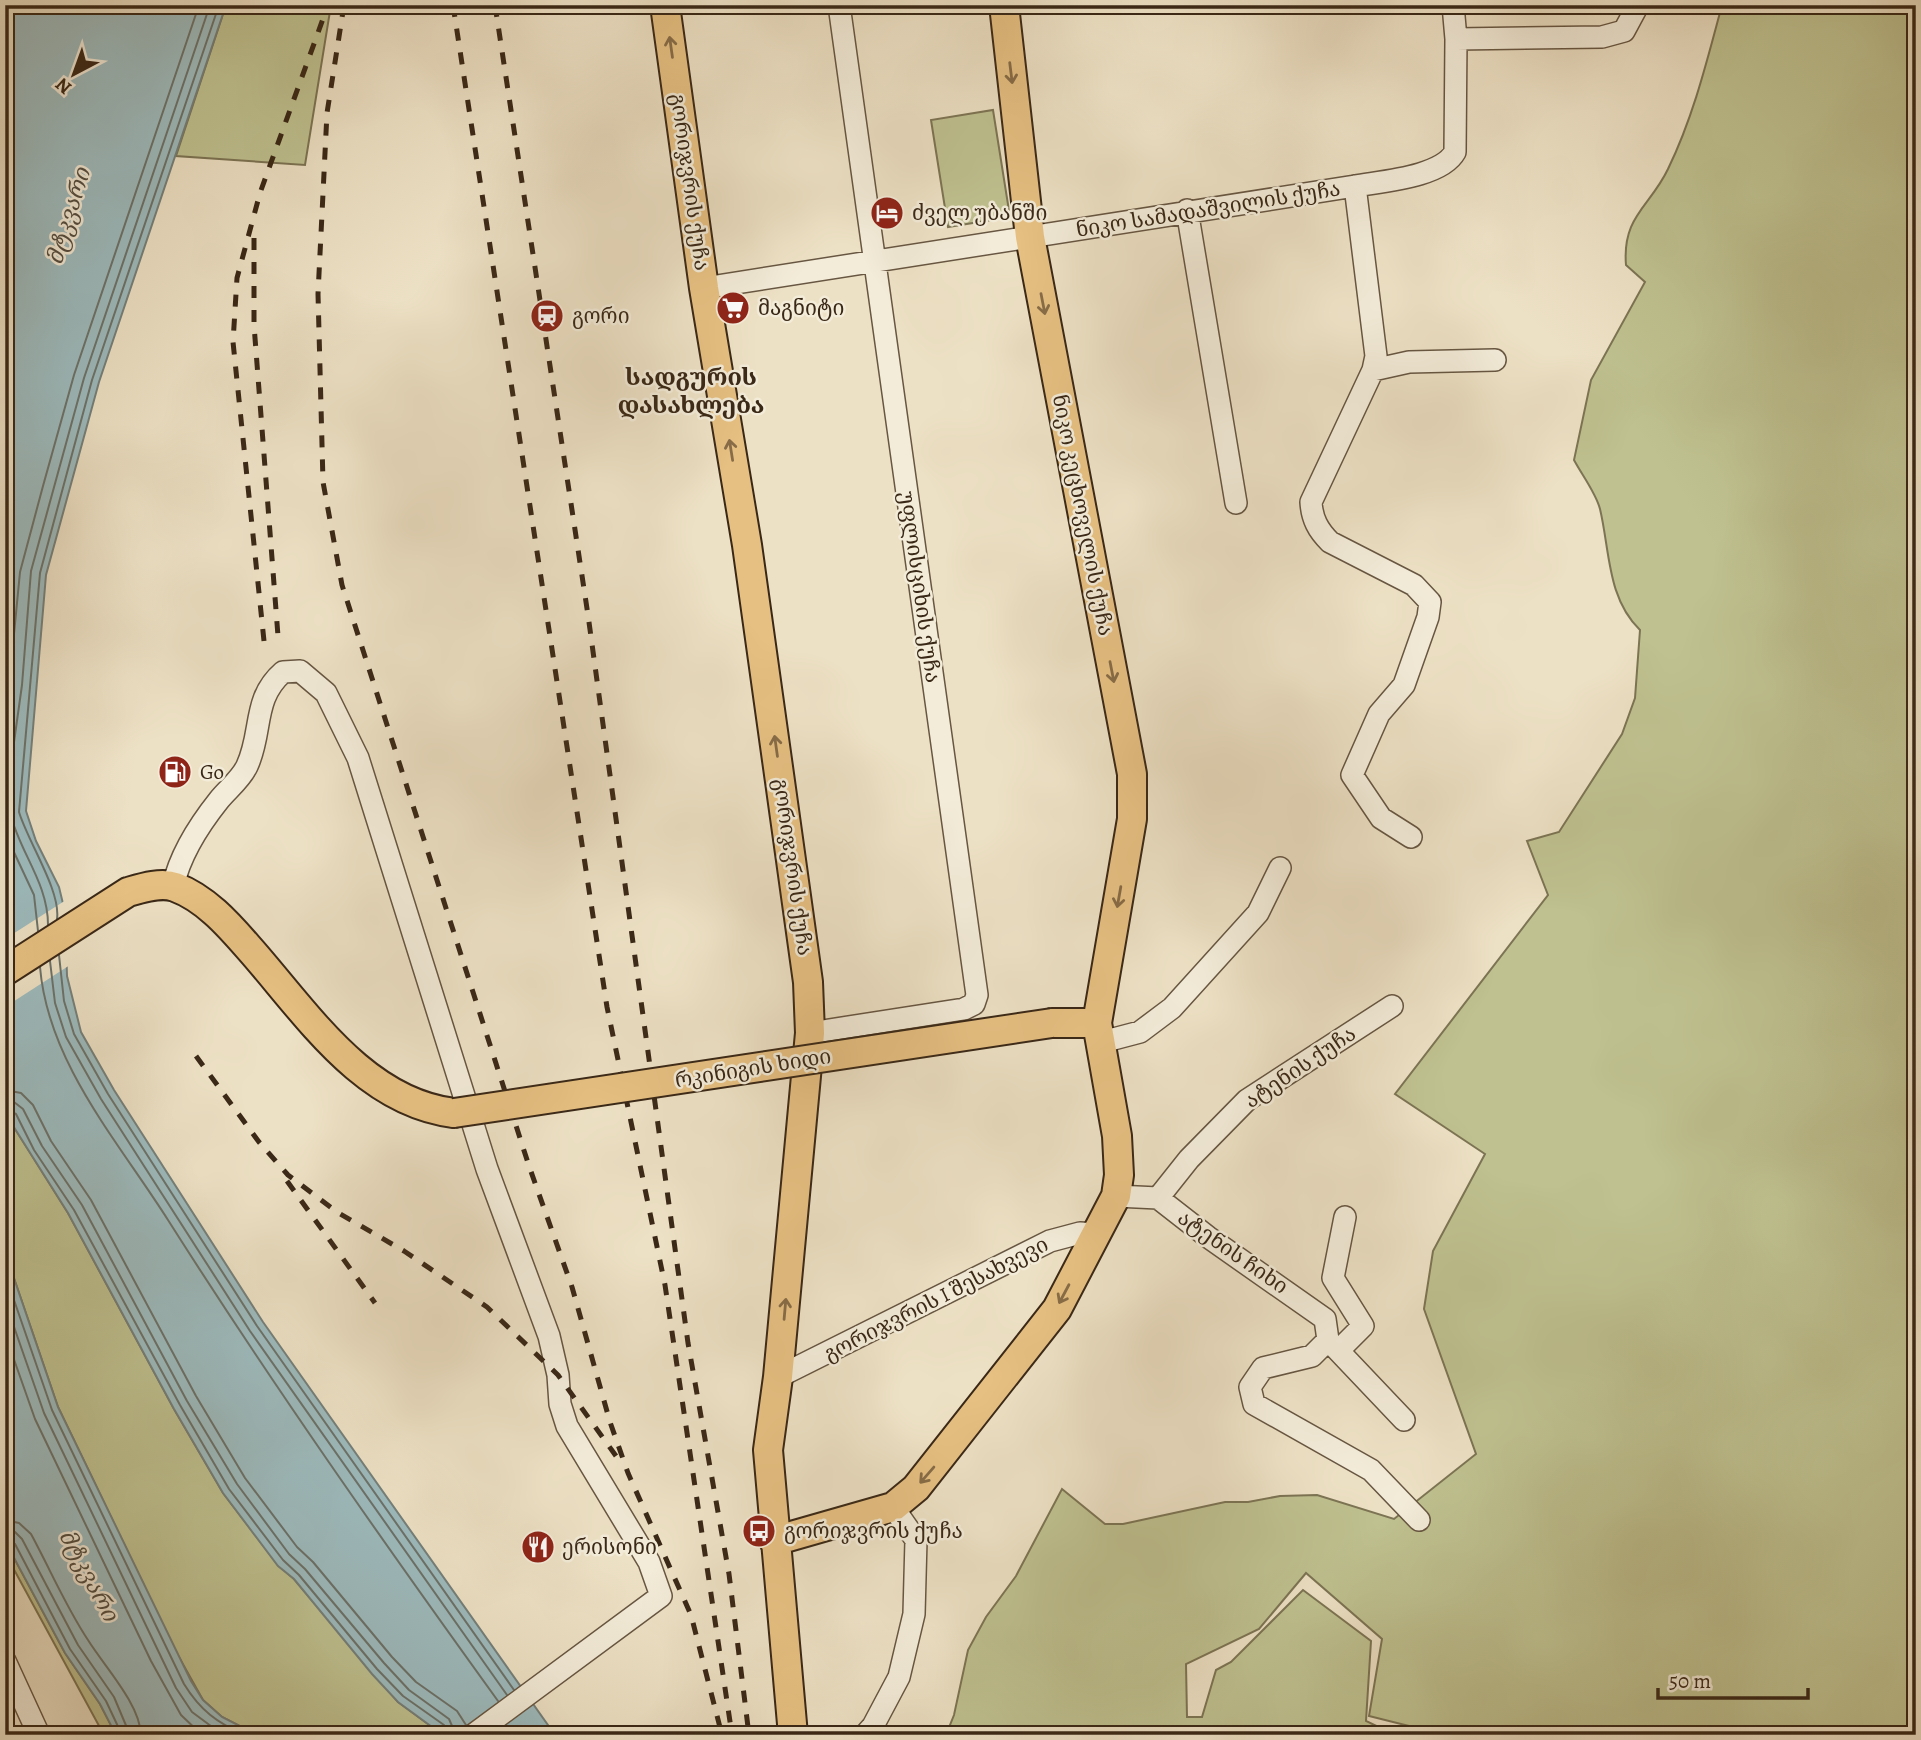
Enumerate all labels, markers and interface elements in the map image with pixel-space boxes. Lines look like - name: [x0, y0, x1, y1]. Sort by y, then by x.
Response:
- one-way arrow: [664, 36, 677, 59]
- north arrow: [38, 38, 108, 108]
- one-way arrow: [1005, 61, 1018, 84]
- text: N: [50, 72, 77, 100]
- street label: გორიჯვრის ქუჩა: [664, 92, 716, 272]
- water label: მტკვარი: [39, 162, 98, 268]
- street label: ნიკო სამადაშვილის ქუჩა: [1074, 174, 1342, 244]
- hotel icon: ძველ უბანში: [868, 194, 906, 232]
- place label: ძველ უბანში: [912, 199, 1048, 227]
- supermarket icon: მაგნიტი: [714, 289, 752, 327]
- one-way arrow: [1037, 292, 1050, 315]
- place label: მაგნიტი: [758, 294, 845, 322]
- station icon: გორი: [528, 297, 566, 335]
- place label: გორი: [572, 302, 630, 330]
- district label: სადგურის დასახლება: [618, 361, 764, 421]
- street label: ნიკო კეცხოველის ქუჩა: [1046, 392, 1120, 638]
- one-way arrow: [724, 439, 737, 462]
- street label: უფლისციხის ქუჩა: [893, 489, 947, 685]
- one-way arrow: [1106, 660, 1120, 683]
- one-way arrow: [769, 735, 782, 758]
- fuel station icon: Go: [156, 753, 194, 791]
- place label: Go: [200, 758, 224, 786]
- street label: გორიჯვრის ქუჩა: [767, 777, 819, 957]
- one-way arrow: [1112, 885, 1125, 907]
- street label: ატენის ქუჩა: [1239, 1019, 1361, 1115]
- street label: რკინიგის ხიდი: [673, 1042, 833, 1094]
- street label: ატენის ჩიხი: [1172, 1204, 1294, 1300]
- street label: გორიჯვრის I შესახვევი: [819, 1230, 1053, 1368]
- one-way arrow: [1057, 1283, 1071, 1304]
- one-way arrow: [778, 1298, 791, 1321]
- one-way arrow: [919, 1466, 935, 1484]
- bus stop icon: გორიჯვრის ქუჩა: [740, 1512, 778, 1550]
- place label: გორიჯვრის ქუჩა: [784, 1517, 963, 1545]
- water label: მტკვარი: [51, 1524, 127, 1628]
- restaurant icon: ერისონი: [519, 1528, 557, 1566]
- place label: ერისონი: [562, 1533, 657, 1561]
- scale bar: [1658, 1656, 1809, 1700]
- text: 50 m: [1669, 1667, 1711, 1695]

